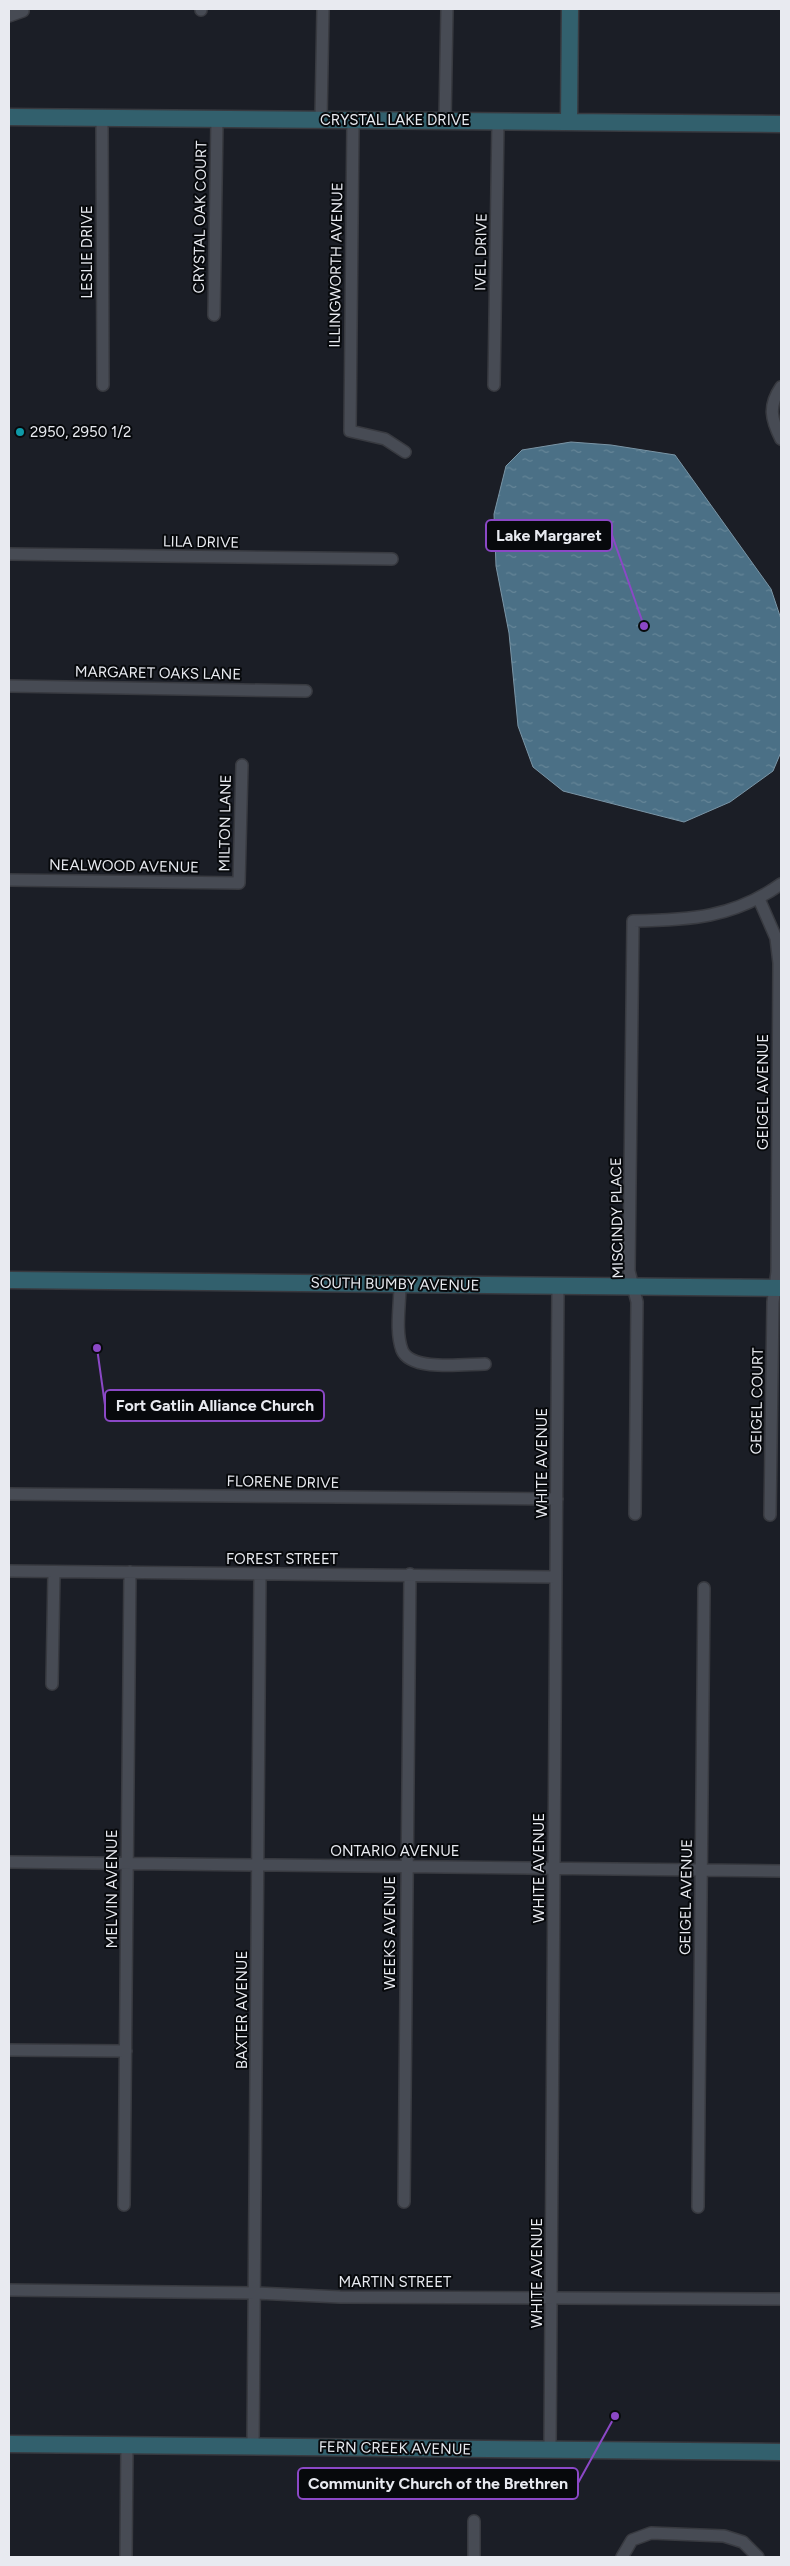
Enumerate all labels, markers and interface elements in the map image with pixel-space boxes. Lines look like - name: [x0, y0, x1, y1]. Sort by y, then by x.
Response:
- street label: CRYSTAL LAKE DRIVE: [320, 111, 470, 129]
- street label: CRYSTAL OAK COURT: [190, 140, 210, 294]
- street label: ILLINGWORTH AVENUE: [326, 182, 346, 348]
- street label: LESLIE DRIVE: [78, 205, 96, 299]
- street label: IVEL DRIVE: [471, 213, 491, 291]
- place label: 2950, 2950 1/2: [30, 423, 131, 441]
- marker: 2950, 2950 1/2: [14, 426, 26, 438]
- callout: Lake Margaret: [486, 520, 612, 551]
- text: Lake Margaret: [496, 526, 602, 545]
- street label: LILA DRIVE: [163, 532, 239, 552]
- street label: MARGARET OAKS LANE: [75, 663, 241, 683]
- street label: MILTON LANE: [215, 774, 235, 872]
- street label: NEALWOOD AVENUE: [49, 856, 199, 876]
- street label: GEIGEL AVENUE: [754, 1034, 772, 1150]
- street label: MISCINDY PLACE: [607, 1157, 627, 1279]
- street label: SOUTH BUMBY AVENUE: [310, 1274, 480, 1294]
- street label: GEIGEL COURT: [747, 1347, 767, 1455]
- callout: Fort Gatlin Alliance Church: [105, 1390, 324, 1421]
- text: Fort Gatlin Alliance Church: [116, 1396, 314, 1415]
- street label: WHITE AVENUE: [533, 1408, 551, 1518]
- street label: FLORENE DRIVE: [226, 1472, 340, 1492]
- street label: FOREST STREET: [226, 1550, 339, 1568]
- street label: WHITE AVENUE: [530, 1813, 548, 1923]
- street label: MELVIN AVENUE: [103, 1829, 121, 1949]
- street label: GEIGEL AVENUE: [676, 1839, 696, 1955]
- street label: ONTARIO AVENUE: [330, 1842, 460, 1860]
- street label: WEEKS AVENUE: [381, 1876, 399, 1990]
- street label: BAXTER AVENUE: [233, 1951, 251, 2069]
- street label: WHITE AVENUE: [528, 2218, 546, 2328]
- street label: MARTIN STREET: [339, 2273, 452, 2291]
- street label: FERN CREEK AVENUE: [319, 2438, 471, 2458]
- callout: Community Church of the Brethren: [298, 2468, 578, 2499]
- text: Community Church of the Brethren: [308, 2474, 568, 2493]

